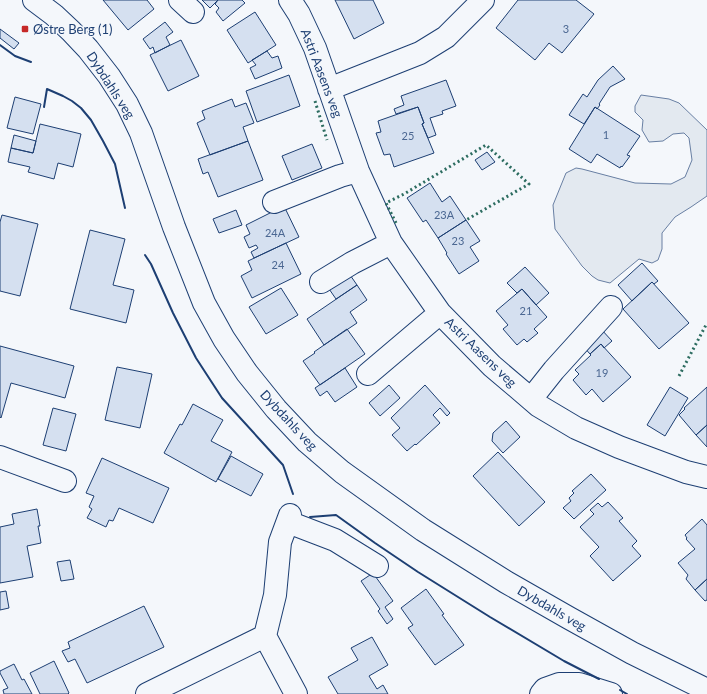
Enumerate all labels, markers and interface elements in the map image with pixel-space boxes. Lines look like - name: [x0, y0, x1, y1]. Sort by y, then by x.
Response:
- place label: Østre Berg (1): [33, 21, 113, 37]
- house number: 3: [563, 22, 569, 35]
- marker: Østre Berg (1): [20, 24, 30, 34]
- street label: Astri Aasens veg: [298, 26, 346, 120]
- street label: Dybdahls veg: [83, 48, 139, 122]
- house number: 1: [603, 128, 609, 141]
- house number: 25: [402, 129, 414, 142]
- house number: 23A: [434, 208, 455, 221]
- house number: 24A: [265, 226, 286, 239]
- house number: 23: [452, 234, 464, 247]
- house number: 24: [272, 258, 285, 271]
- house number: 21: [520, 304, 532, 317]
- street label: Astri Aasens veg: [442, 314, 520, 390]
- house number: 19: [596, 366, 608, 379]
- street label: Dybdahls veg: [257, 387, 321, 454]
- street label: Dybdahls veg: [515, 582, 589, 634]

